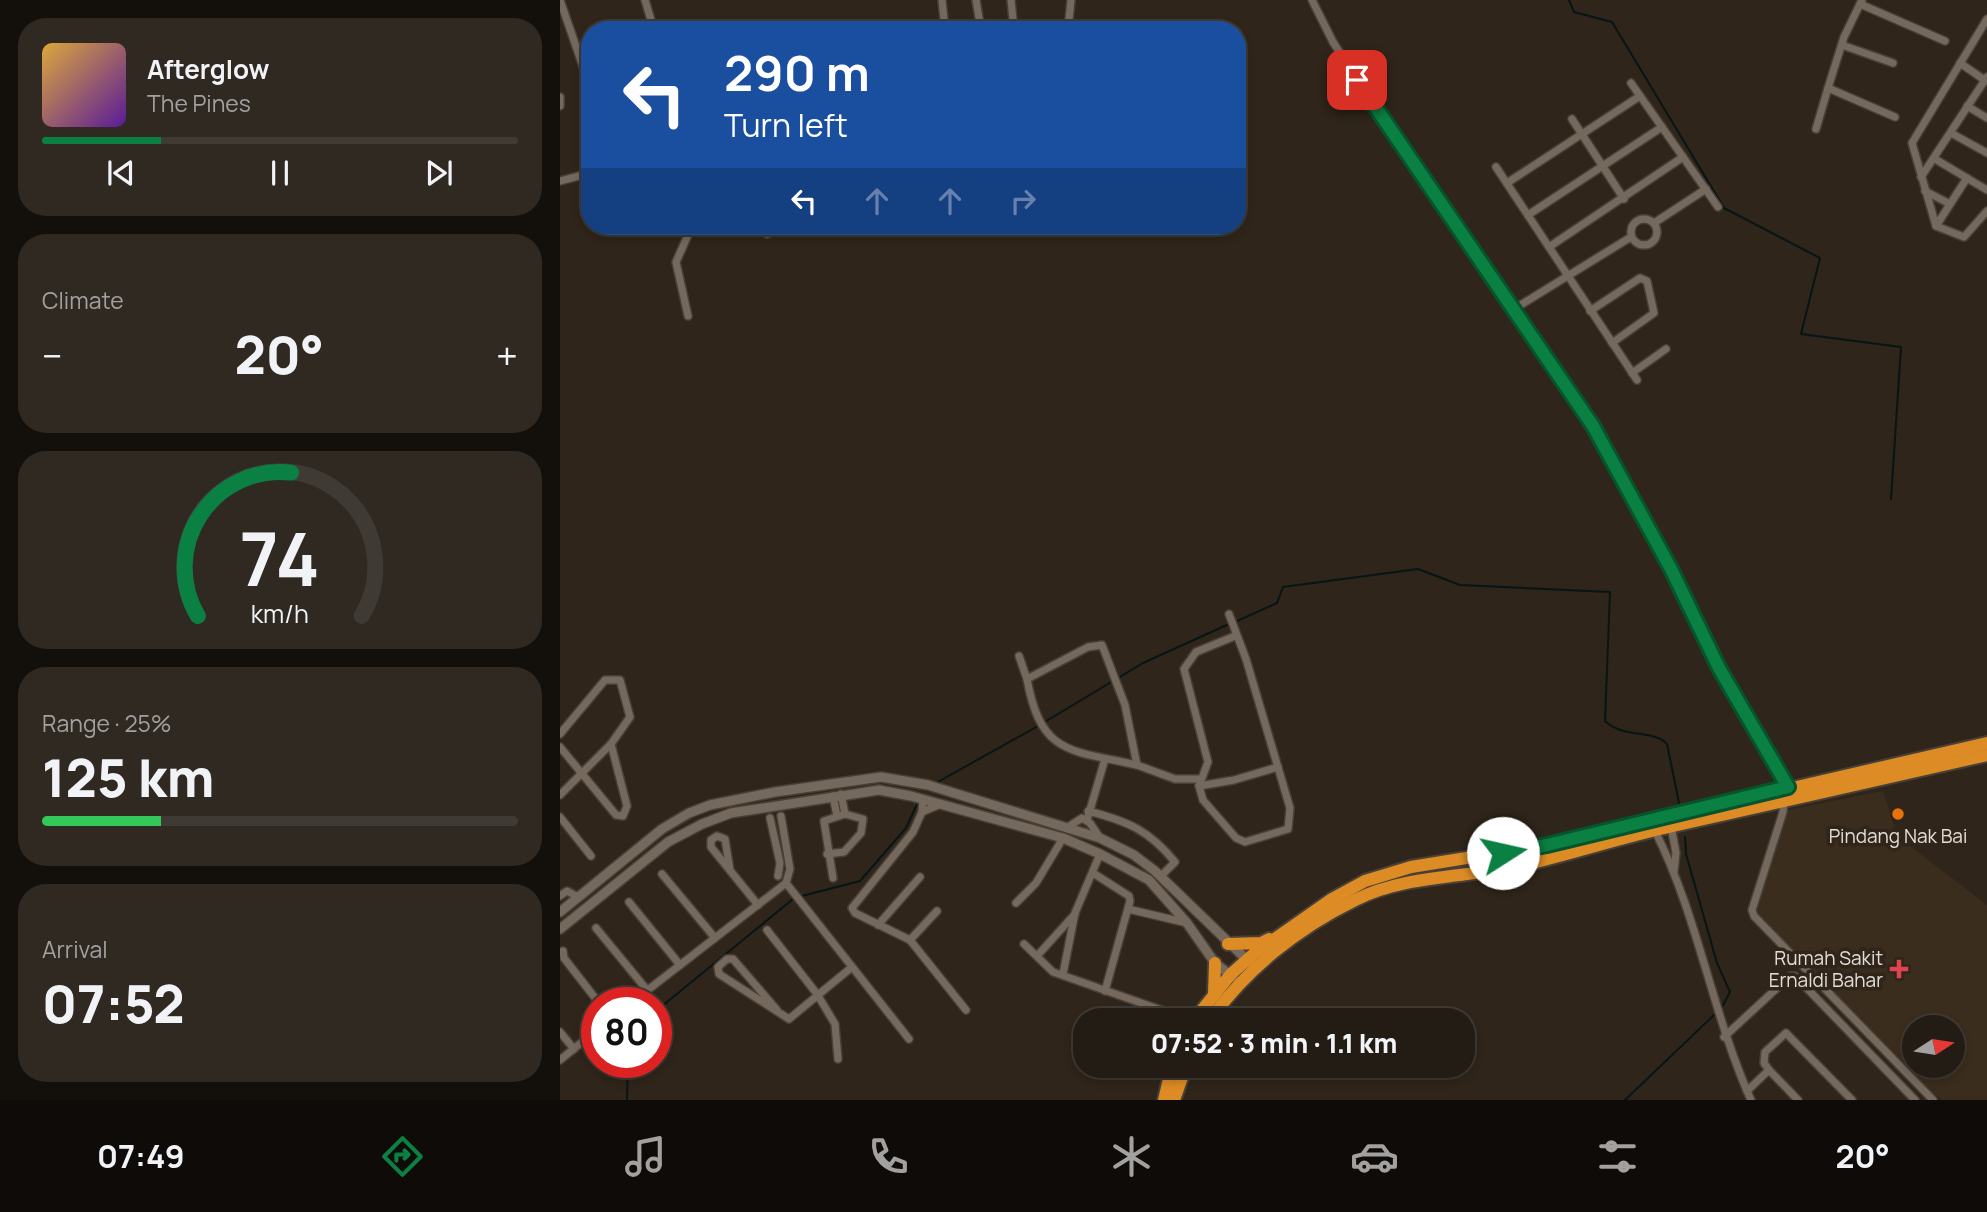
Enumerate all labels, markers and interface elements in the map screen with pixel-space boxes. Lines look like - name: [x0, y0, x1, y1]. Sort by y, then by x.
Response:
- text: 290 m: [724, 39, 870, 106]
- icon: left: [609, 49, 700, 140]
- pin: [1327, 50, 1387, 110]
- text: Afterglow: [147, 51, 269, 87]
- icon: arrive: [1338, 61, 1376, 99]
- text: The Pines: [147, 87, 251, 119]
- text: Turn left: [724, 103, 848, 147]
- icon: previous: [102, 154, 140, 192]
- icon: pause: [261, 154, 299, 192]
- icon: next: [420, 154, 458, 192]
- icon: left: [785, 182, 823, 220]
- icon: ahead: [858, 182, 896, 220]
- icon: ahead: [931, 182, 969, 220]
- icon: right: [1004, 182, 1042, 220]
- text: Climate: [42, 284, 124, 316]
- text: 20°: [234, 319, 324, 390]
- text: −: [42, 329, 63, 381]
- text: +: [496, 329, 518, 381]
- text: 74: [240, 508, 320, 608]
- text: km/h: [251, 596, 309, 631]
- text: Range · 25%: [42, 707, 172, 739]
- text: 125 km: [42, 742, 214, 813]
- marker: Pindang Nak Bai: [1890, 806, 1906, 822]
- position arrow: [1466, 816, 1540, 890]
- place label: Pindang Nak Bai: [1829, 823, 1967, 849]
- text: Arrival: [42, 933, 108, 965]
- place label: Rumah Sakit Ernaldi Bahar: [1769, 945, 1883, 993]
- marker: Rumah Sakit Ernaldi Bahar: [1889, 959, 1909, 979]
- text: 07:52: [42, 968, 185, 1039]
- speed limit sign: 80: [581, 987, 672, 1078]
- north arrow: [1902, 1015, 1965, 1078]
- map controls: [1902, 1015, 1965, 1078]
- text: 07:52 · 3 min · 1.1 km: [1151, 1025, 1397, 1061]
- icon: directions: [378, 1132, 427, 1181]
- icon: music: [621, 1132, 670, 1181]
- icon: phone: [864, 1132, 913, 1181]
- icon: climate: [1107, 1132, 1156, 1181]
- icon: car: [1350, 1132, 1399, 1181]
- icon: filters: [1593, 1132, 1642, 1181]
- text: 07:49: [97, 1134, 185, 1178]
- text: 20°: [1835, 1134, 1890, 1178]

